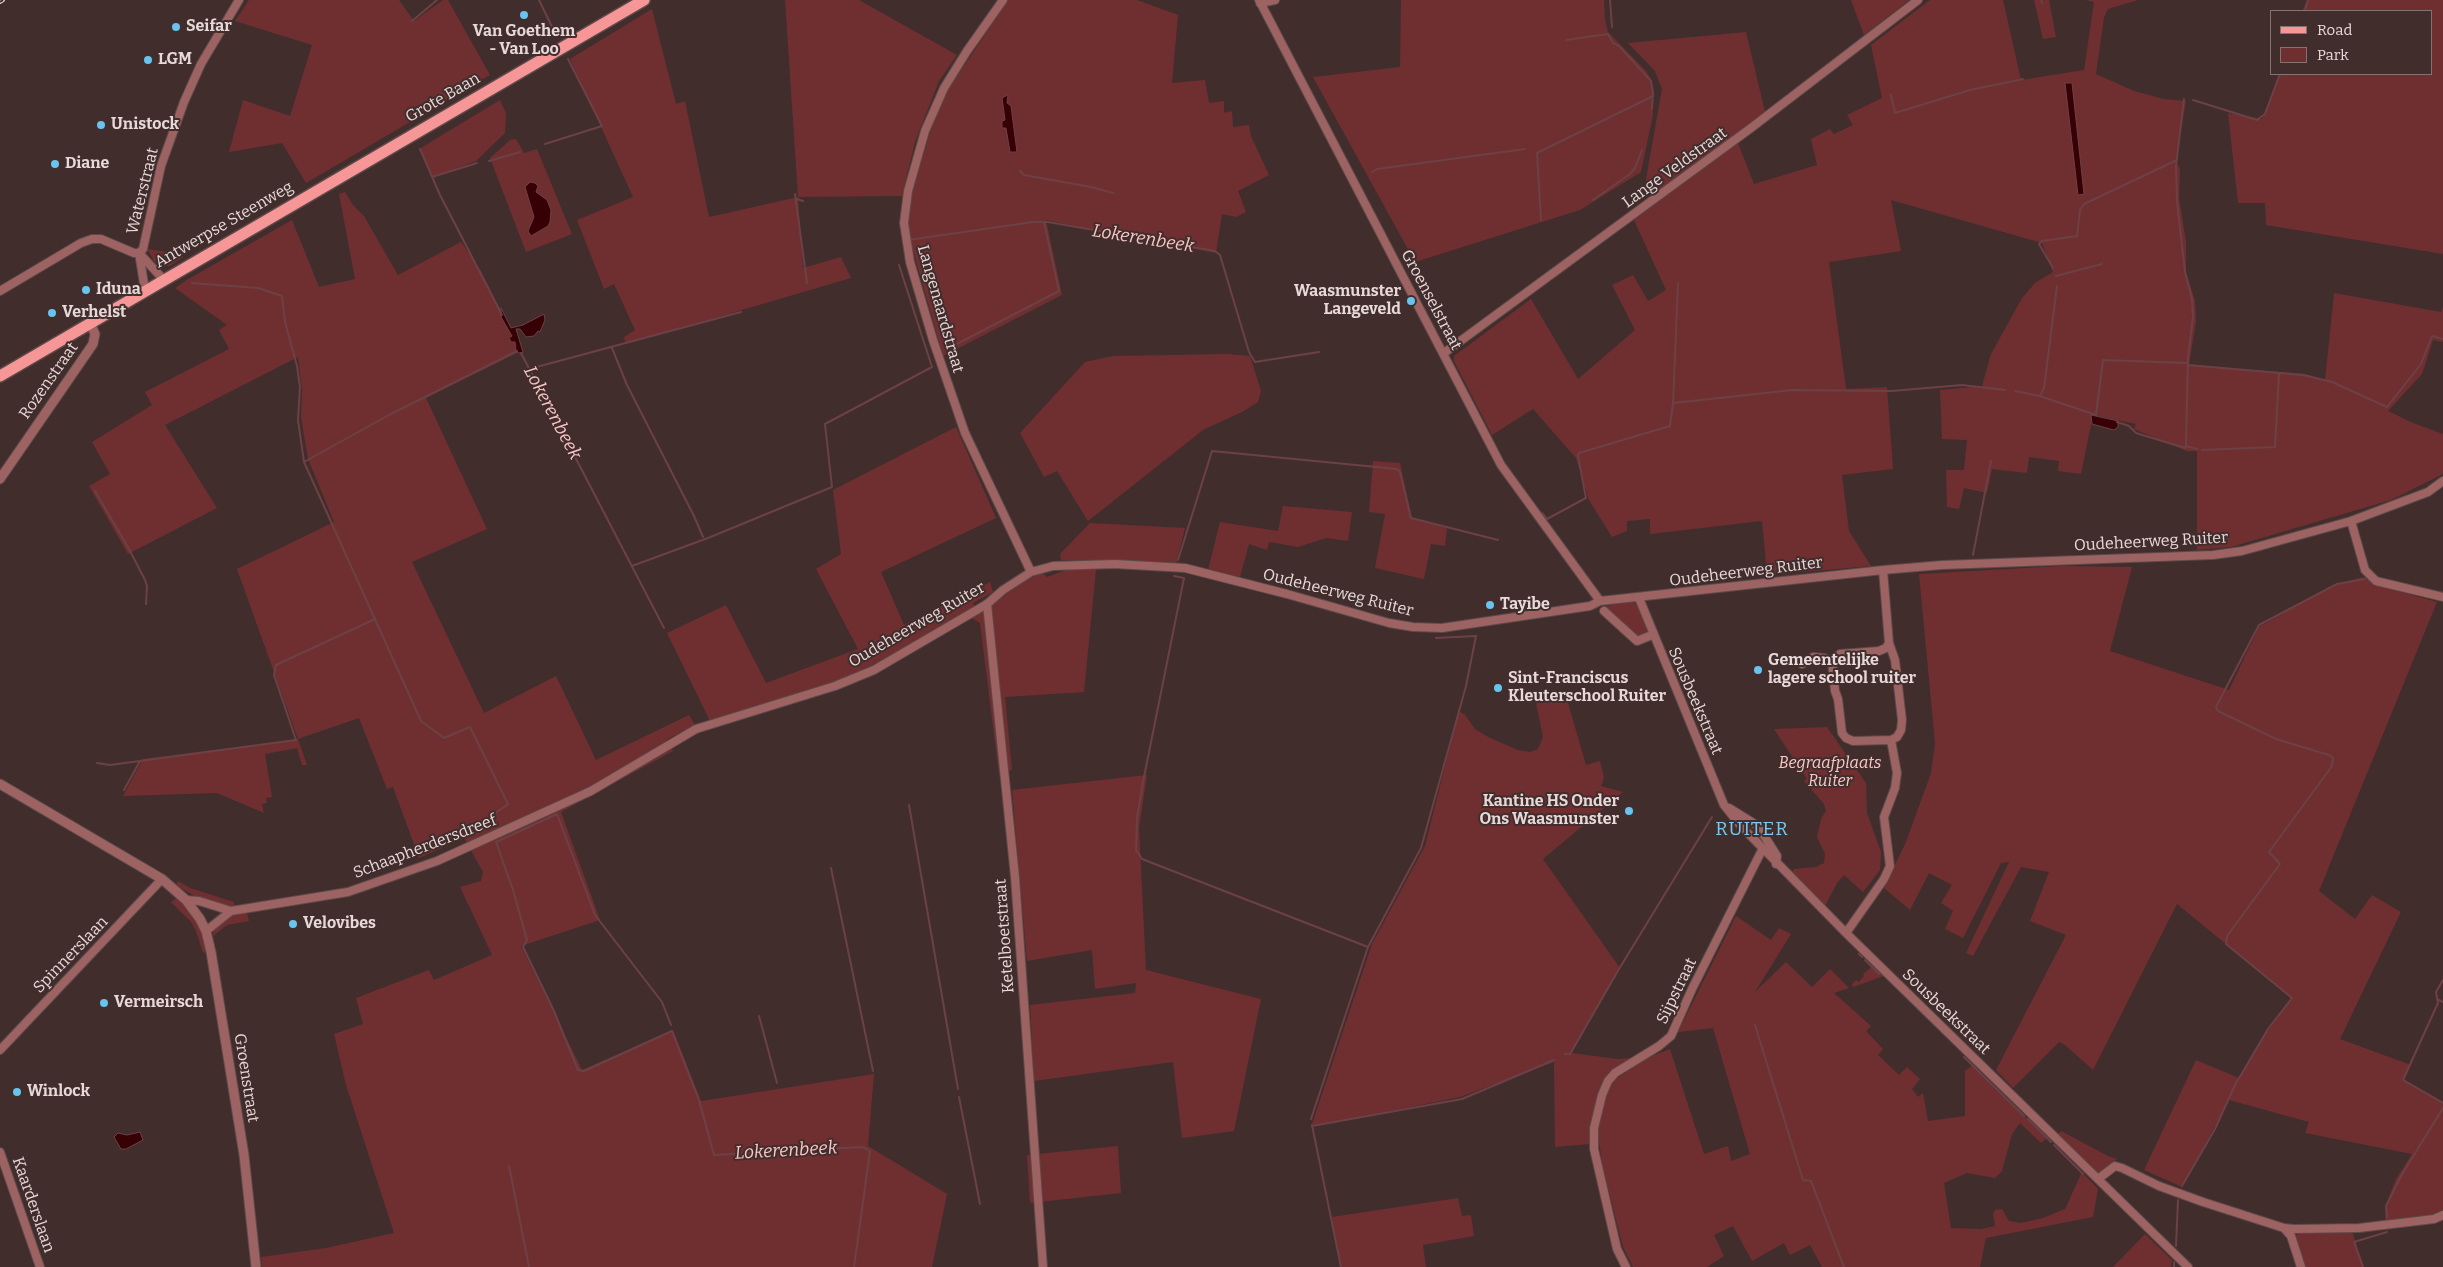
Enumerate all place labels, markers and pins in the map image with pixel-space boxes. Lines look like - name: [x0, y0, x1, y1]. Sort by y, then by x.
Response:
- marker: Van Goethem - Van Loo: [518, 9, 530, 21]
- place label: Seifar: [186, 17, 232, 37]
- marker: Seifar: [170, 21, 182, 33]
- place label: Van Goethem - Van Loo: [473, 22, 575, 60]
- place label: LGM: [158, 50, 192, 70]
- marker: LGM: [142, 54, 154, 66]
- place label: Unistock: [111, 115, 179, 135]
- marker: Unistock: [95, 119, 107, 131]
- place label: Diane: [65, 154, 109, 174]
- marker: Diane: [49, 158, 61, 170]
- place label: Iduna: [96, 280, 141, 300]
- place label: Waasmunster Langeveld: [1294, 282, 1401, 320]
- marker: Iduna: [80, 284, 92, 296]
- marker: Waasmunster Langeveld: [1405, 295, 1417, 307]
- place label: Verhelst: [62, 303, 126, 323]
- marker: Verhelst: [46, 307, 58, 319]
- place label: Tayibe: [1500, 595, 1550, 615]
- marker: Tayibe: [1484, 599, 1496, 611]
- place label: Gemeentelijke lagere school ruiter: [1768, 651, 1916, 689]
- marker: Gemeentelijke lagere school ruiter: [1752, 664, 1764, 676]
- place label: Sint-Franciscus Kleuterschool Ruiter: [1508, 669, 1666, 707]
- marker: Sint-Franciscus Kleuterschool Ruiter: [1492, 682, 1504, 694]
- place label: Kantine HS Onder Ons Waasmunster: [1479, 792, 1619, 830]
- marker: Kantine HS Onder Ons Waasmunster: [1623, 805, 1635, 817]
- place label: Velovibes: [303, 914, 376, 934]
- marker: Velovibes: [287, 918, 299, 930]
- place label: Vermeirsch: [114, 993, 203, 1013]
- marker: Vermeirsch: [98, 997, 110, 1009]
- place label: Winlock: [27, 1082, 90, 1102]
- marker: Winlock: [11, 1086, 23, 1098]

